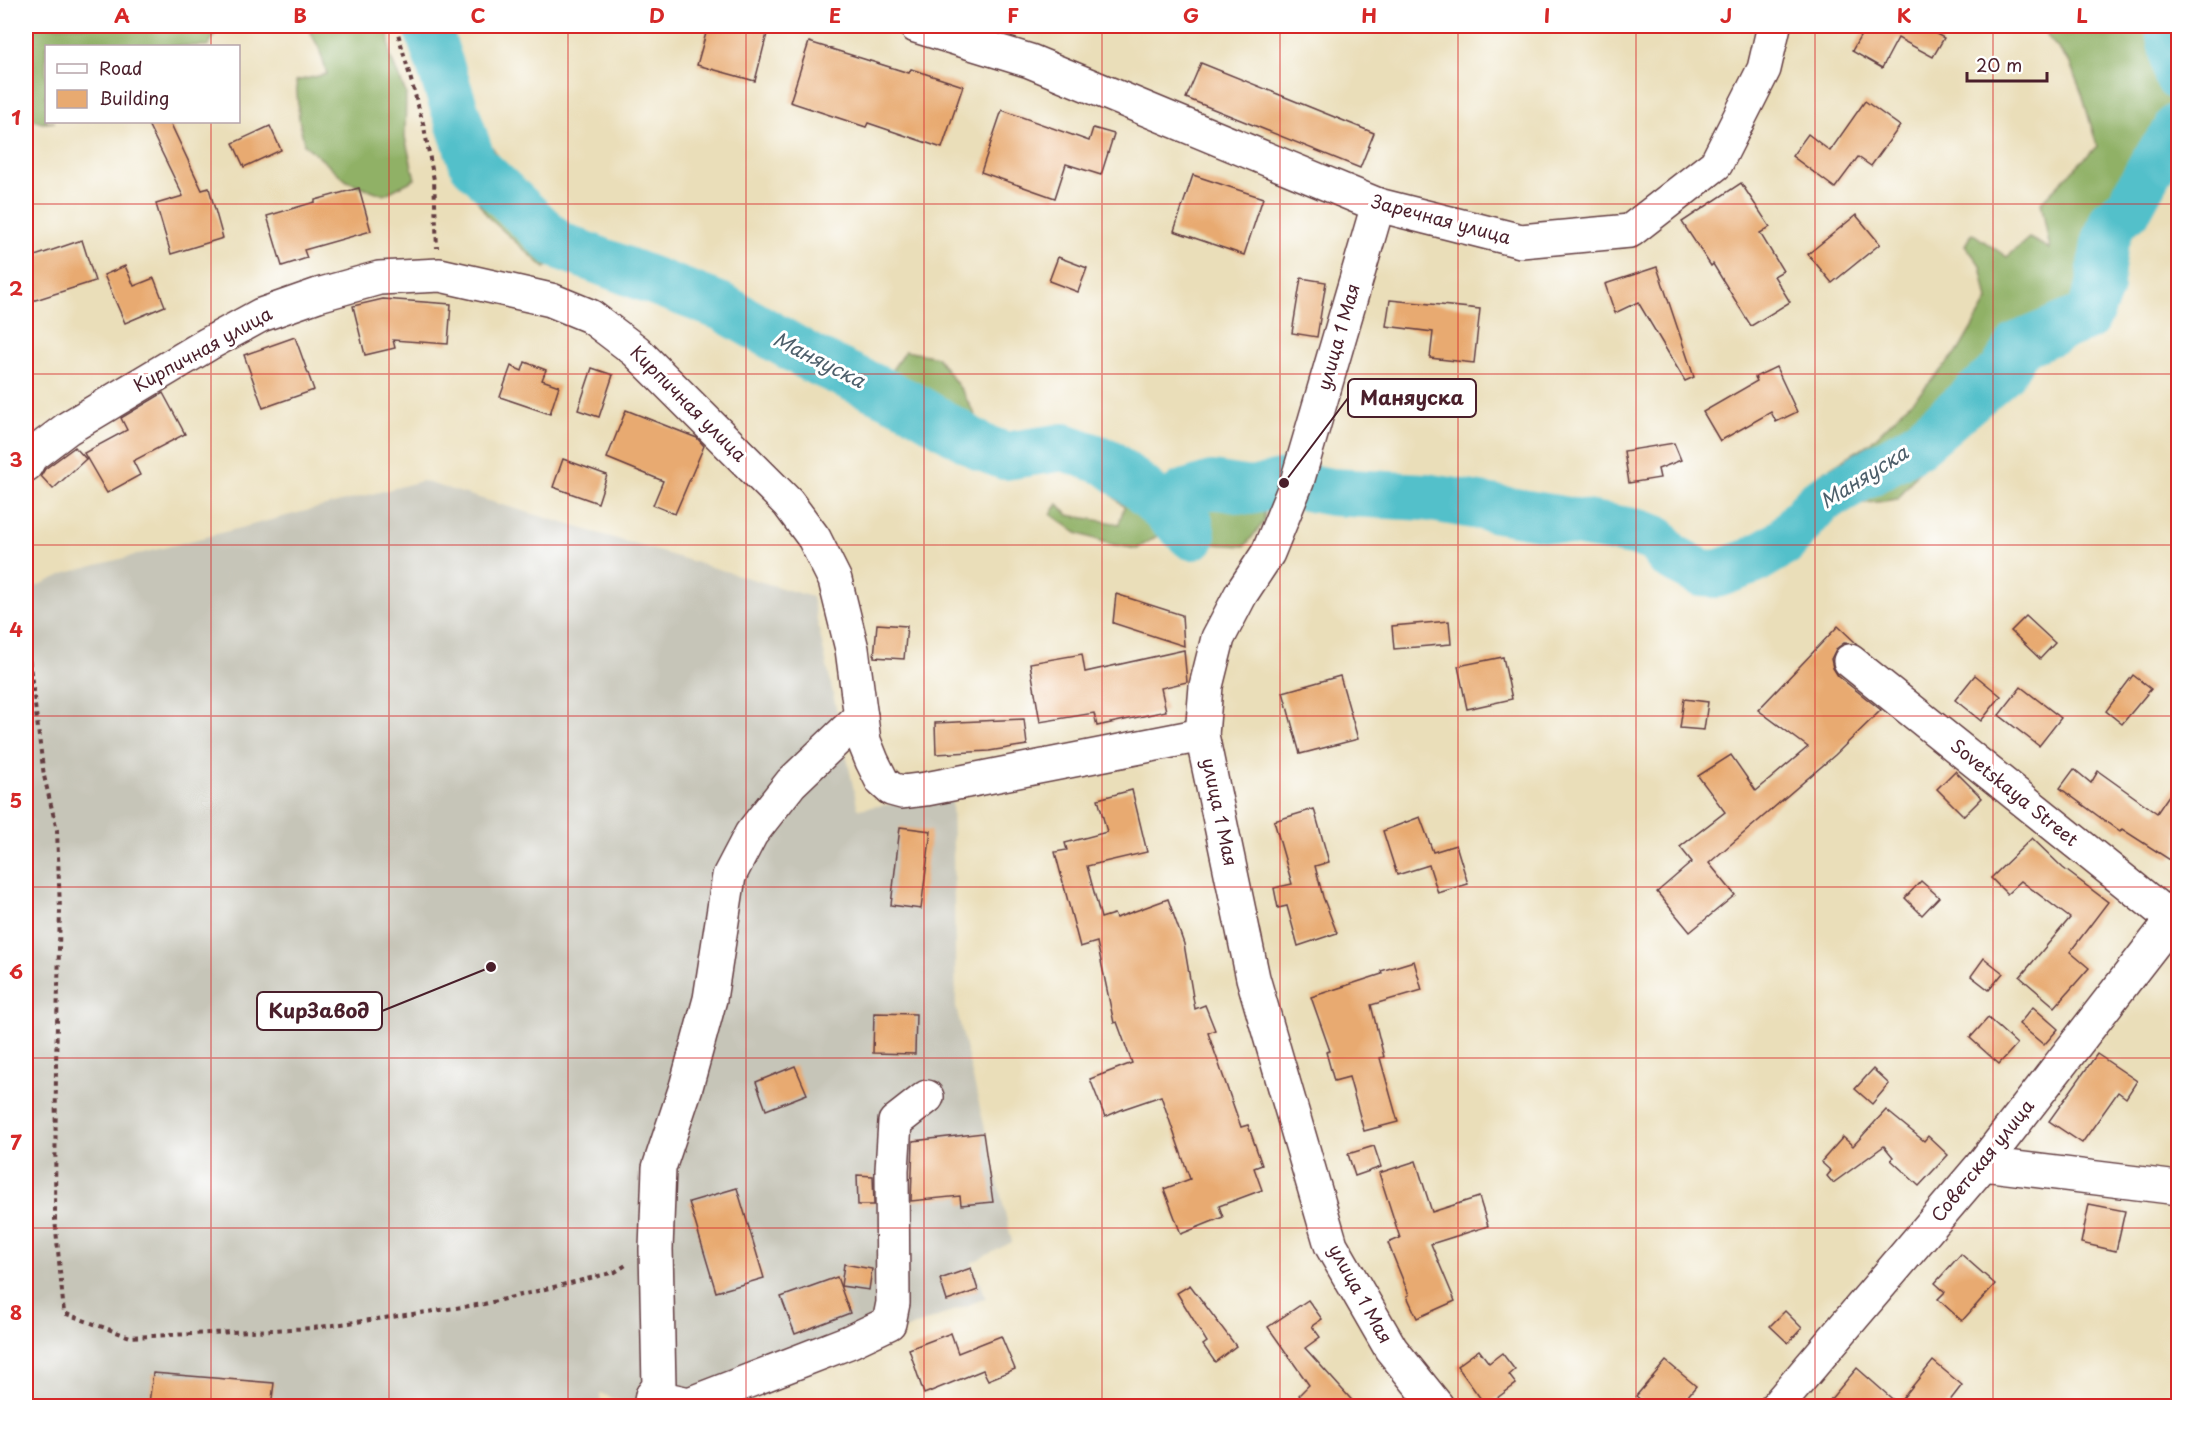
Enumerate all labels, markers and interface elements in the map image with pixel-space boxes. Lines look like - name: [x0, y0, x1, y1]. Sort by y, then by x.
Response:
- text: A: [114, 0, 130, 30]
- text: B: [293, 0, 307, 30]
- text: C: [470, 0, 486, 30]
- text: D: [649, 0, 665, 30]
- text: E: [829, 0, 841, 30]
- text: F: [1007, 0, 1019, 30]
- text: G: [1183, 0, 1199, 30]
- text: H: [1361, 0, 1377, 30]
- text: I: [1544, 0, 1550, 30]
- text: J: [1720, 0, 1732, 30]
- text: K: [1897, 0, 1912, 30]
- text: L: [2076, 0, 2088, 30]
- legend: [45, 45, 240, 123]
- scale bar: [1967, 45, 2046, 83]
- text: 20 m: [1976, 51, 2022, 78]
- text: Road: [99, 54, 143, 81]
- text: Building: [99, 84, 169, 111]
- text: 1: [11, 102, 21, 132]
- street label: Заречная улица: [1369, 187, 1515, 250]
- text: 2: [9, 273, 23, 303]
- street label: улица 1 Мая: [1309, 280, 1366, 393]
- street label: Кирпичная улица: [128, 299, 277, 398]
- water label: Маняуска: [768, 323, 871, 395]
- street label: Кирпичная улица: [625, 339, 754, 468]
- callout: Маняуска: [1348, 379, 1476, 417]
- text: Маняуска: [1360, 382, 1464, 412]
- water label: Маняуска: [1813, 437, 1914, 515]
- text: 3: [9, 444, 23, 474]
- text: 4: [9, 614, 23, 644]
- street label: Sovetskaya Street: [1945, 732, 2085, 852]
- street label: улица 1 Мая: [1196, 755, 1245, 868]
- text: 5: [10, 785, 22, 815]
- text: 6: [9, 956, 23, 986]
- callout: КирЗавод: [257, 992, 382, 1030]
- text: КирЗавод: [269, 995, 369, 1025]
- street label: Советская улица: [1924, 1092, 2040, 1227]
- text: 7: [10, 1127, 22, 1157]
- street label: улица 1 Мая: [1323, 1239, 1400, 1348]
- text: 8: [10, 1297, 22, 1327]

